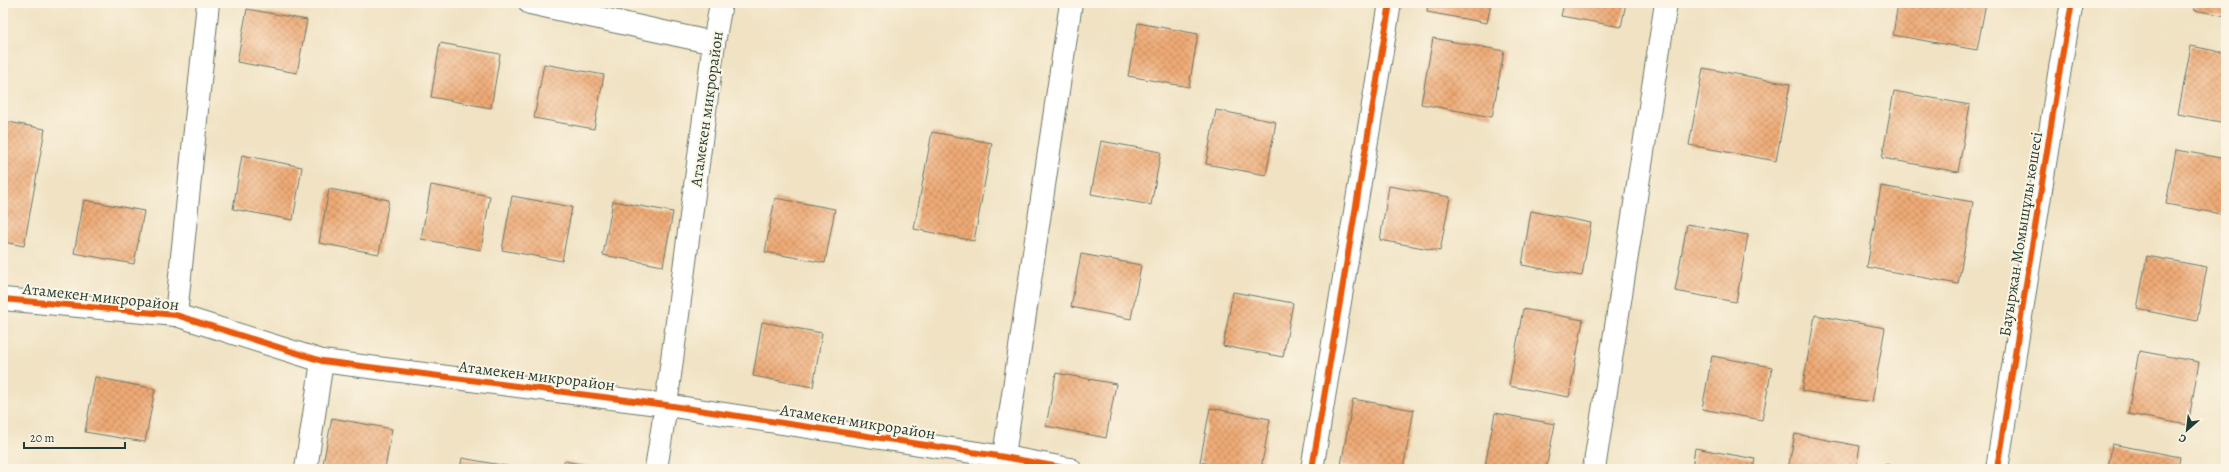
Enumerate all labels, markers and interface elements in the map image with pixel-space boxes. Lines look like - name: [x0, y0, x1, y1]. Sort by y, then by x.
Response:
- street label: Атамекен микрорайон: [685, 30, 729, 189]
- street label: Бауыржан Момышұлы көшесі: [1994, 130, 2048, 338]
- street label: Атамекен микрорайон: [21, 278, 180, 316]
- street label: Атамекен микрорайон: [457, 355, 616, 396]
- street label: Атамекен микрорайон: [778, 399, 937, 445]
- north arrow: [2167, 410, 2207, 450]
- scale bar: [24, 424, 125, 450]
- text: 20 m: [30, 430, 54, 446]
- text: С: [2176, 430, 2189, 447]

